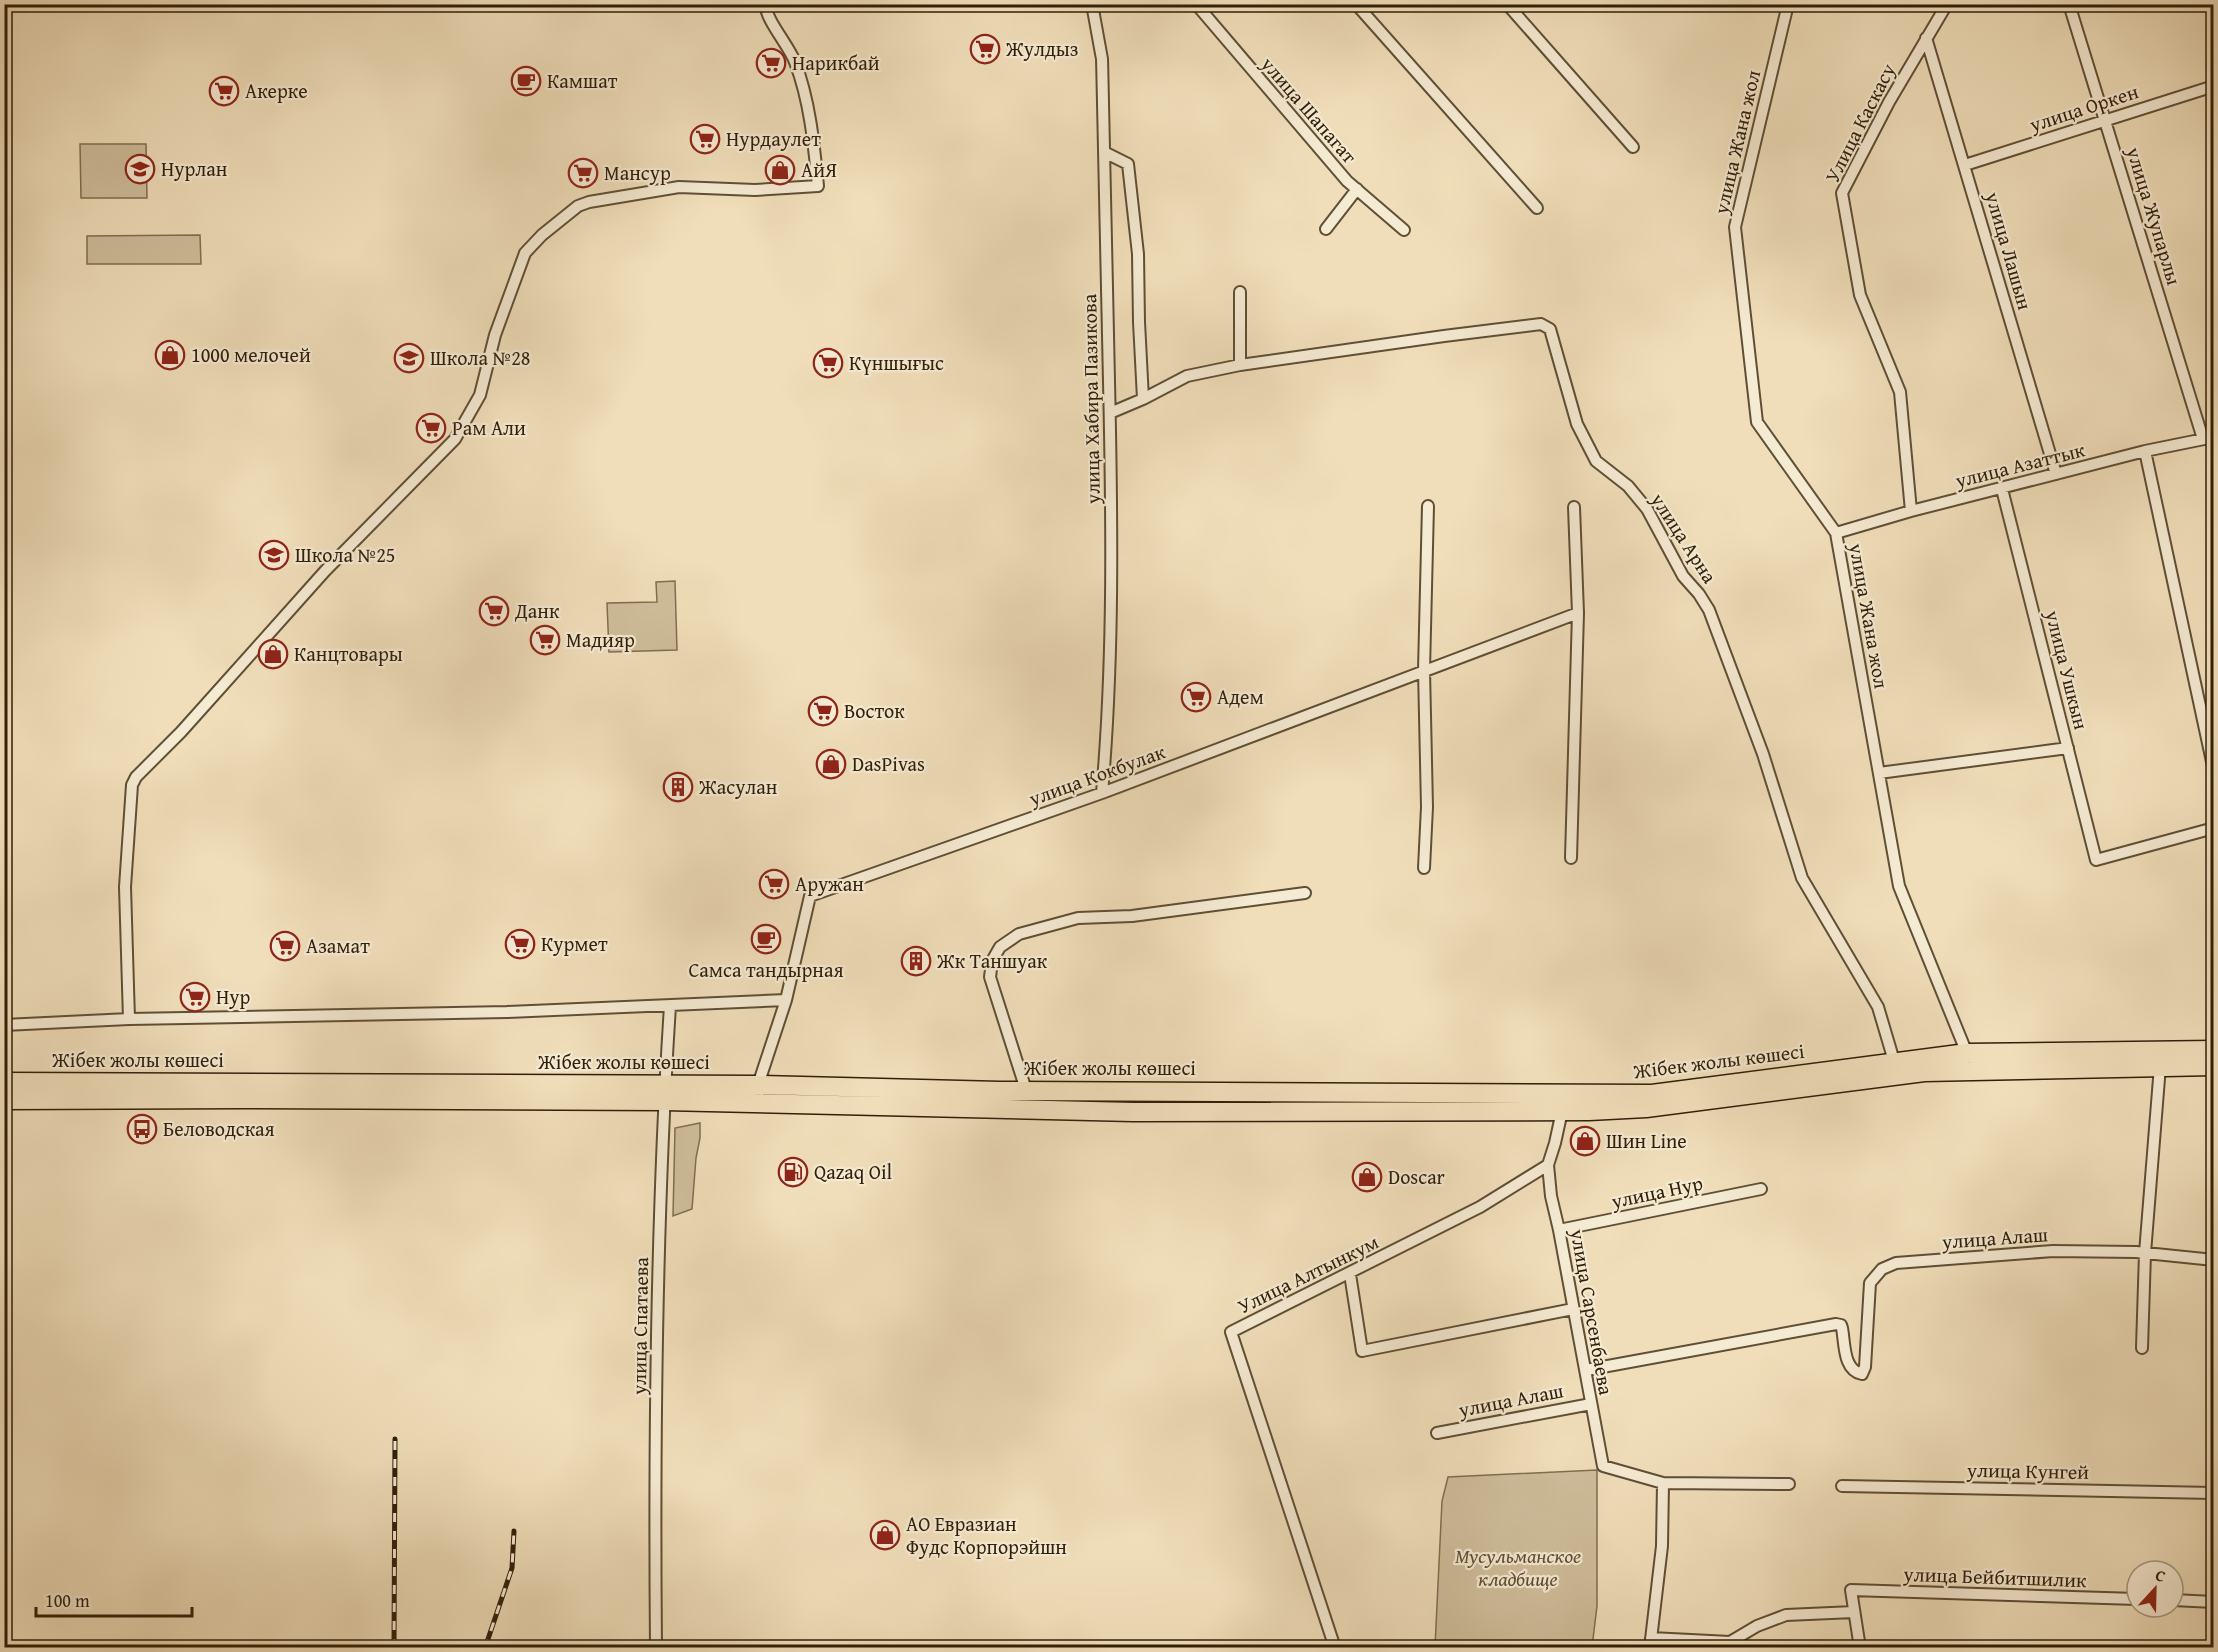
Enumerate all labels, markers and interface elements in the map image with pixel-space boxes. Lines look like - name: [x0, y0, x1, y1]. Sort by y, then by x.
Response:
- supermarket icon: Жулдыз: [969, 33, 1001, 65]
- place label: Жулдыз: [1005, 34, 1079, 63]
- supermarket icon: Нарикбай: [755, 47, 787, 79]
- place label: Нарикбай: [792, 48, 880, 77]
- street label: улица Шапагат: [1254, 49, 1364, 170]
- street label: Улица Каскасу: [1817, 58, 1902, 187]
- cafe icon: Камшат: [510, 65, 542, 97]
- place label: Камшат: [547, 66, 618, 95]
- street label: улица Жана жол: [1706, 67, 1767, 218]
- supermarket icon: Акерке: [208, 75, 240, 107]
- place label: Акерке: [245, 76, 308, 105]
- street label: улица Оркен: [2025, 76, 2142, 139]
- supermarket icon: Нурдаулет: [689, 123, 721, 155]
- place label: Нурдаулет: [726, 124, 821, 153]
- street label: улица Жупарлы: [2119, 142, 2189, 288]
- school or university icon: Нурлан: [124, 153, 156, 185]
- place label: Нурлан: [161, 154, 228, 183]
- shop icon: АйЯ: [764, 154, 796, 186]
- place label: АйЯ: [801, 155, 837, 184]
- supermarket icon: Мансур: [567, 157, 599, 189]
- place label: Мансур: [604, 158, 671, 187]
- street label: улица Лашын: [1979, 188, 2040, 314]
- street label: улица Хабира Пазикова: [1074, 293, 1107, 505]
- shop icon: 1000 мелочей: [154, 339, 186, 371]
- place label: 1000 мелочей: [191, 340, 311, 369]
- school or university icon: Школа №28: [393, 342, 425, 374]
- place label: Школа №28: [430, 343, 530, 372]
- supermarket icon: Күншығыс: [812, 347, 844, 379]
- place label: Күншығыс: [849, 348, 944, 377]
- supermarket icon: Рам Али: [415, 412, 447, 444]
- place label: Рам Али: [452, 413, 526, 442]
- street label: улица Азаттык: [1951, 434, 2088, 495]
- street label: улица Арна: [1644, 486, 1725, 589]
- school or university icon: Школа №25: [258, 539, 290, 571]
- place label: Школа №25: [295, 540, 395, 569]
- street label: улица Жана жол: [1842, 540, 1897, 691]
- supermarket icon: Данк: [478, 595, 510, 627]
- place label: Данк: [514, 596, 560, 625]
- street label: улица Ушкын: [2038, 606, 2096, 733]
- supermarket icon: Мадияр: [529, 624, 561, 656]
- place label: Мадияр: [566, 625, 635, 654]
- shop icon: Канцтовары: [257, 638, 289, 670]
- place label: Канцтовары: [294, 639, 403, 668]
- supermarket icon: Адем: [1180, 681, 1212, 713]
- place label: Адем: [1217, 682, 1264, 711]
- supermarket icon: Восток: [807, 695, 839, 727]
- place label: Восток: [844, 696, 905, 725]
- street label: улица Кокбулак: [1024, 736, 1169, 813]
- shop icon: DasPivas: [815, 748, 847, 780]
- place label: DasPivas: [852, 749, 925, 778]
- building icon: Жасулан: [662, 771, 694, 803]
- place label: Жасулан: [698, 772, 778, 801]
- supermarket icon: Аружан: [758, 868, 790, 900]
- place label: Аружан: [795, 869, 864, 898]
- cafe icon: Самса тандырная: [750, 923, 782, 955]
- supermarket icon: Курмет: [504, 928, 536, 960]
- place label: Курмет: [541, 929, 608, 958]
- supermarket icon: Азамат: [269, 930, 301, 962]
- place label: Азамат: [306, 931, 370, 960]
- building icon: Жк Таншуак: [900, 945, 932, 977]
- place label: Жк Таншуак: [936, 946, 1048, 975]
- place label: Самса тандырная: [688, 955, 844, 984]
- supermarket icon: Нур: [179, 981, 211, 1013]
- place label: Нур: [216, 982, 250, 1011]
- street label: Жібек жолы көшесі: [1631, 1036, 1806, 1085]
- street label: Жібек жолы көшесі: [51, 1045, 224, 1074]
- street label: Жібек жолы көшесі: [537, 1047, 710, 1076]
- street label: Жібек жолы көшесі: [1023, 1053, 1196, 1082]
- bus stop icon: Беловодская: [126, 1113, 158, 1145]
- place label: Беловодская: [163, 1114, 275, 1143]
- shop icon: Шин Line: [1569, 1125, 1601, 1157]
- place label: Шин Line: [1606, 1126, 1687, 1155]
- fuel station icon: Qazaq Oil: [777, 1156, 809, 1188]
- place label: Qazaq Oil: [814, 1157, 893, 1186]
- shop icon: Doscar: [1351, 1161, 1383, 1193]
- place label: Doscar: [1388, 1162, 1445, 1191]
- street label: улица Нур: [1608, 1168, 1705, 1216]
- street label: улица Алаш: [1940, 1219, 2049, 1256]
- street label: улица Сарсенбаева: [1563, 1226, 1621, 1398]
- street label: Улица Алтынкум: [1232, 1227, 1383, 1320]
- street label: улица Спатаева: [624, 1256, 655, 1396]
- street label: улица Алаш: [1455, 1375, 1566, 1424]
- street label: улица Кунгей: [1966, 1455, 2089, 1486]
- place label: АО Евразиан Фудс Корпорэйшн: [906, 1509, 1067, 1561]
- shop icon: АО Евразиан Фудс Корпорэйшн: [869, 1519, 901, 1551]
- park label: Мусульманское кладбище: [1455, 1541, 1581, 1593]
- street label: улица Бейбитшилик: [1902, 1559, 2088, 1594]
- north arrow: [2125, 1559, 2185, 1619]
- text: С: [2152, 1562, 2169, 1588]
- scale bar: [36, 1580, 192, 1618]
- text: 100 m: [45, 1587, 90, 1614]

